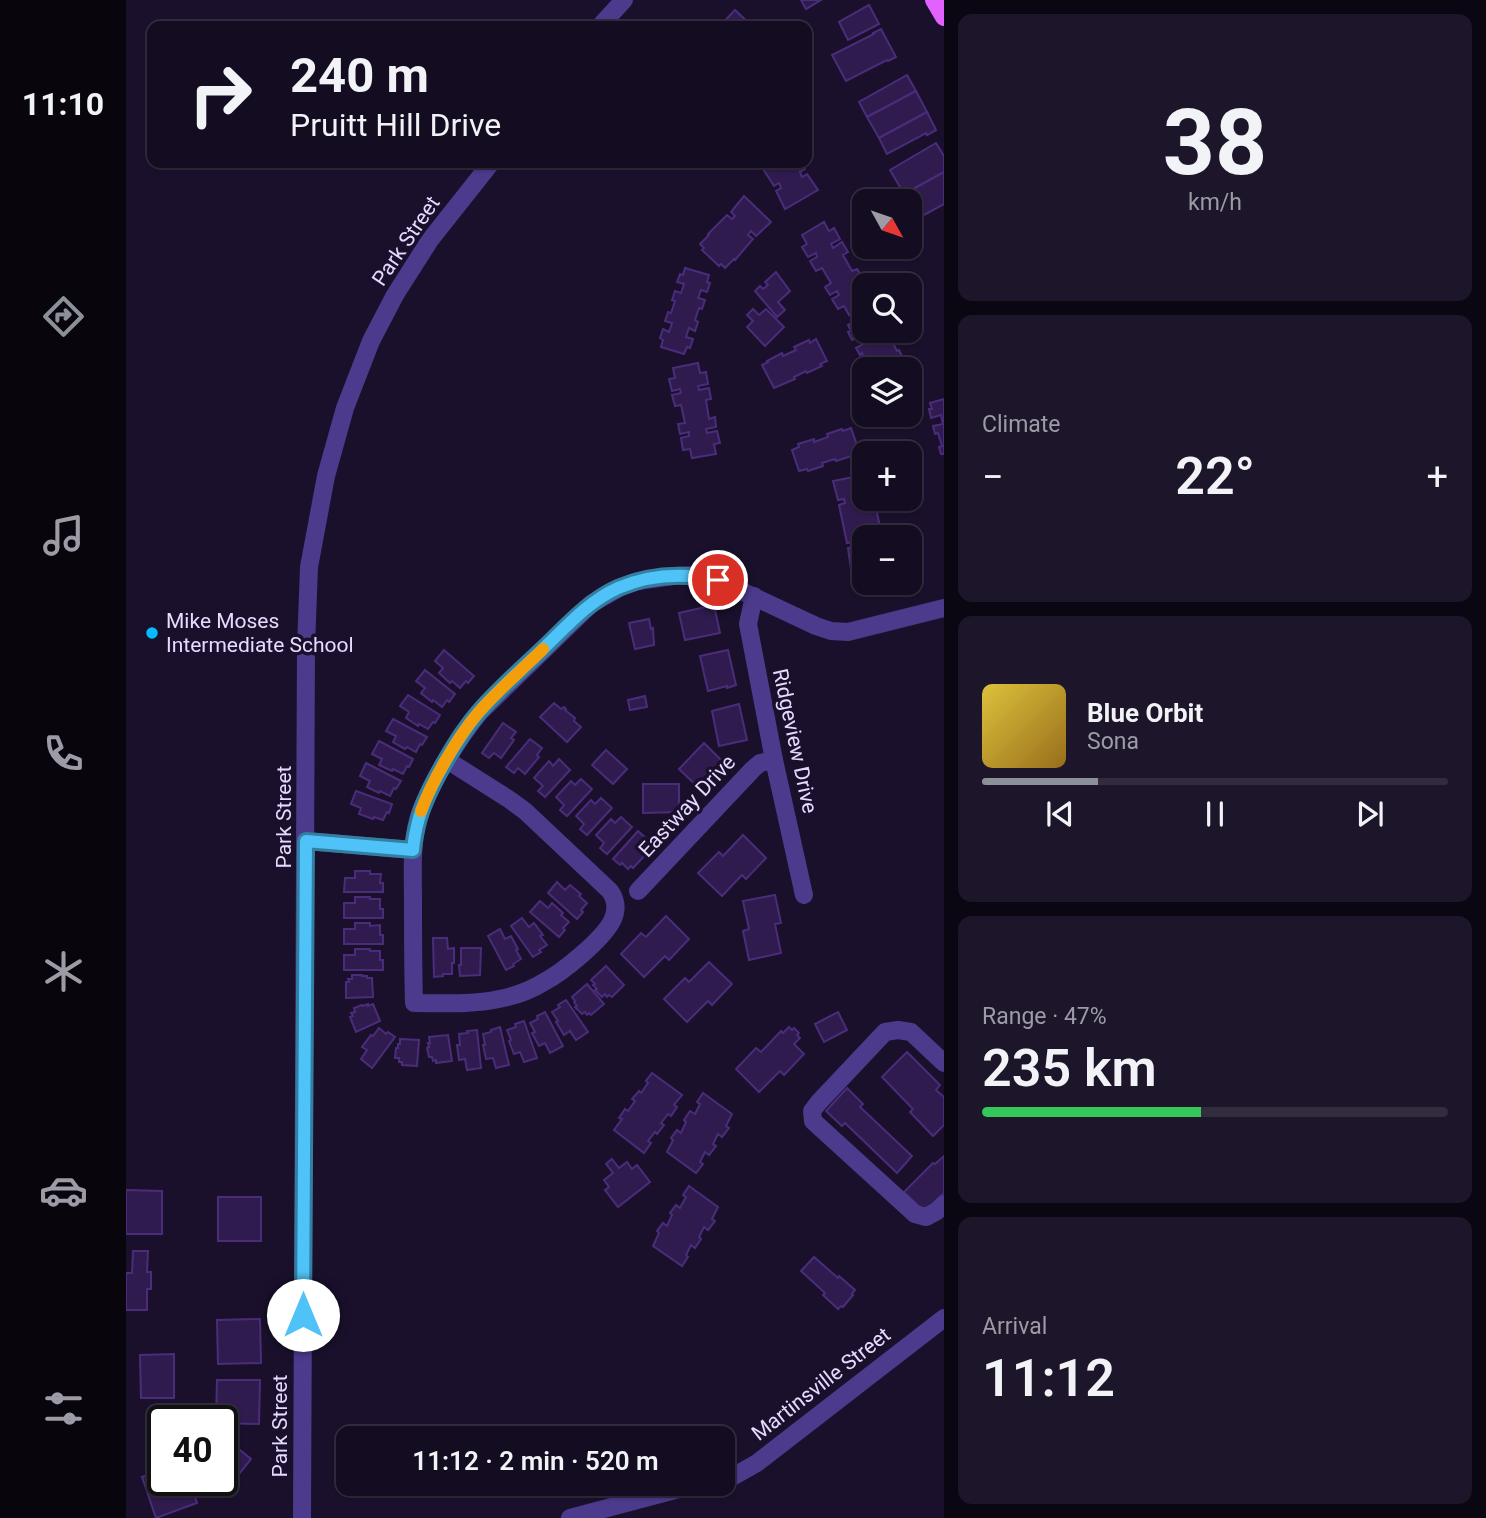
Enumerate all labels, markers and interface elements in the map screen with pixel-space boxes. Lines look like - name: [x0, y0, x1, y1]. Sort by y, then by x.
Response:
- text: 240 m: [290, 47, 429, 104]
- icon: right: [175, 49, 266, 140]
- text: 11:10: [22, 85, 104, 123]
- text: 38: [1163, 90, 1267, 196]
- text: Pruitt Hill Drive: [290, 106, 501, 144]
- north arrow: [852, 189, 922, 259]
- map controls: [852, 189, 922, 595]
- text: km/h: [1188, 189, 1242, 216]
- street label: Park Street: [367, 192, 445, 290]
- button: search: [852, 273, 922, 343]
- icon: directions: [39, 292, 88, 341]
- button: layers: [852, 357, 922, 427]
- text: Climate: [982, 411, 1061, 438]
- button: +: [852, 441, 922, 511]
- text: 22°: [1175, 446, 1255, 507]
- text: −: [982, 455, 1004, 499]
- text: +: [1426, 455, 1448, 499]
- icon: music: [39, 511, 88, 560]
- button: −: [852, 525, 922, 595]
- pin: [688, 550, 748, 610]
- icon: arrive: [699, 561, 737, 599]
- place label: Mike Moses Intermediate School: [166, 609, 354, 657]
- marker: Mike Moses Intermediate School: [144, 625, 160, 641]
- street label: Ridgeview Drive: [768, 666, 822, 816]
- text: Blue Orbit: [1087, 698, 1203, 728]
- text: Sona: [1087, 728, 1139, 755]
- icon: phone: [39, 729, 88, 778]
- street label: Eastway Drive: [634, 750, 740, 862]
- street label: Park Street: [272, 765, 296, 868]
- icon: previous: [1041, 795, 1079, 833]
- icon: pause: [1196, 795, 1234, 833]
- icon: next: [1351, 795, 1389, 833]
- icon: climate: [39, 947, 88, 996]
- text: Range · 47%: [982, 1003, 1107, 1030]
- text: 235 km: [982, 1038, 1157, 1099]
- icon: car: [39, 1166, 88, 1215]
- position arrow: [266, 1278, 340, 1352]
- text: Arrival: [982, 1313, 1047, 1340]
- street label: Martinsville Street: [747, 1322, 895, 1445]
- text: 11:12: [982, 1348, 1115, 1409]
- street label: Park Street: [268, 1374, 292, 1477]
- icon: filters: [39, 1384, 88, 1433]
- speed limit sign: 40: [147, 1405, 238, 1496]
- text: 11:12 · 2 min · 520 m: [412, 1446, 659, 1476]

